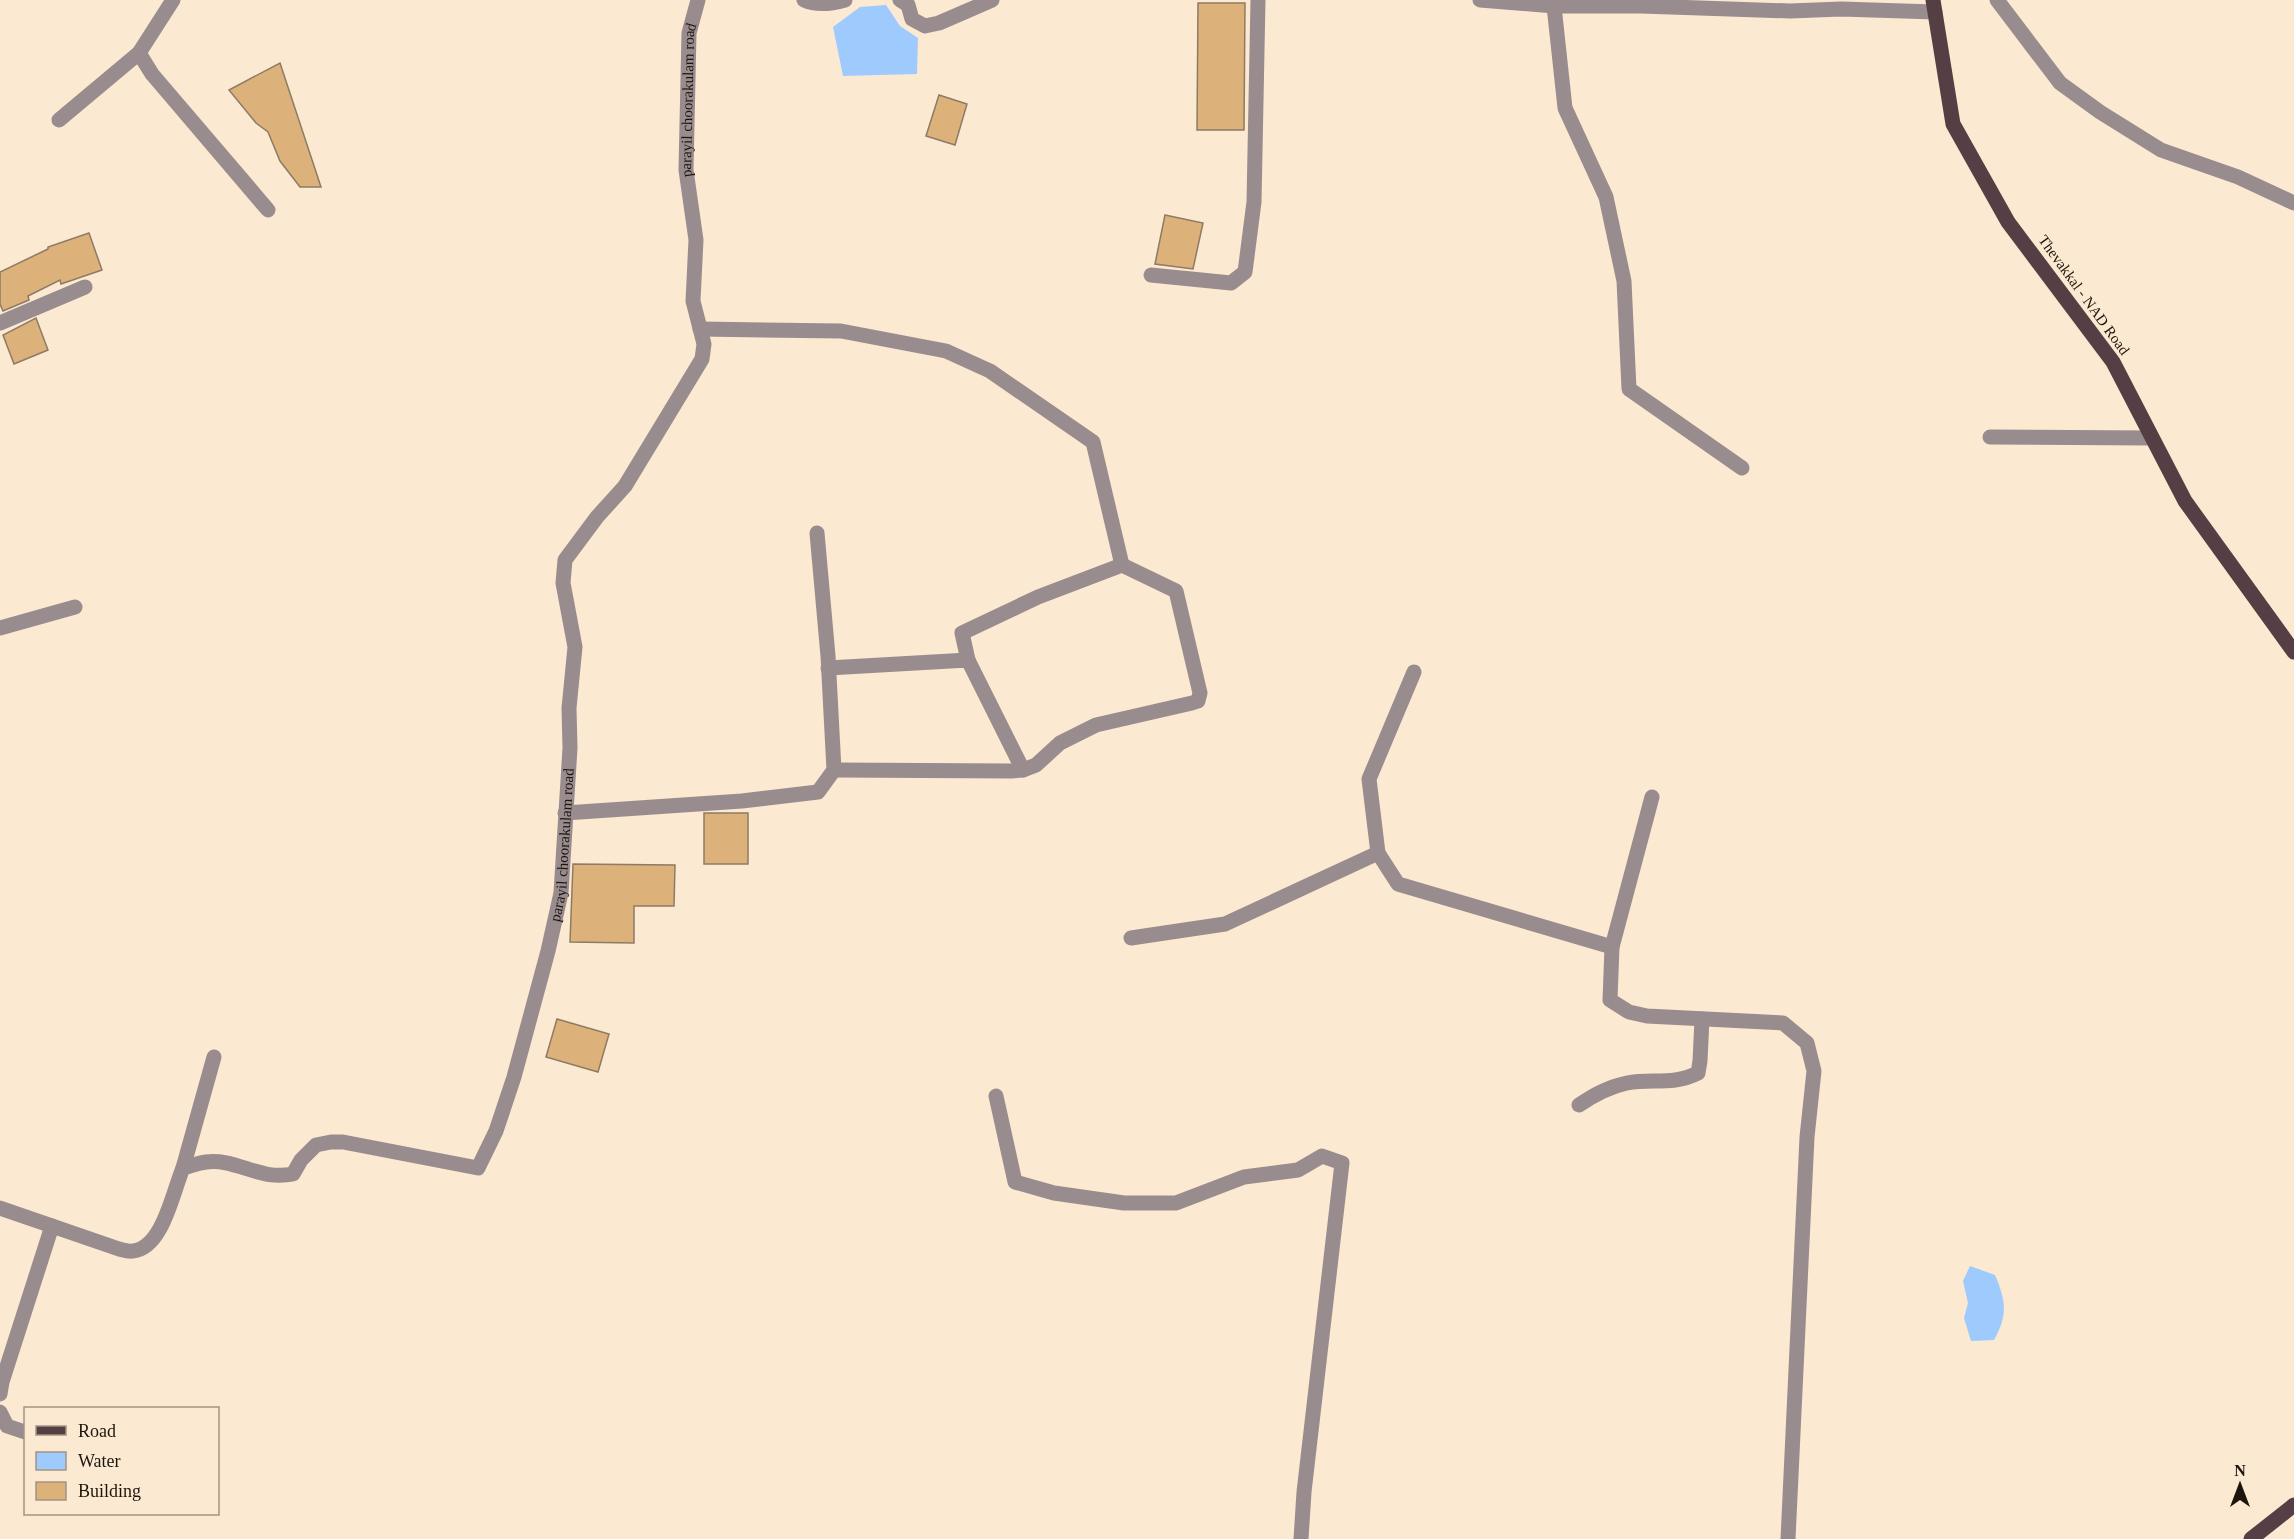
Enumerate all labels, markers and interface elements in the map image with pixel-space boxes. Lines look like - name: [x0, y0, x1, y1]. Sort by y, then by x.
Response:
- street label: parayil choorakulam road: [678, 21, 699, 178]
- street label: Thevakkal - NAD Road: [2035, 232, 2133, 358]
- street label: parayil choorakulam road: [547, 767, 577, 923]
- legend: [24, 1407, 219, 1515]
- text: Road: [78, 1421, 116, 1441]
- text: Water: [78, 1451, 121, 1471]
- north arrow: [2210, 1455, 2270, 1515]
- text: N: [2234, 1462, 2246, 1479]
- text: Building: [78, 1481, 141, 1501]

